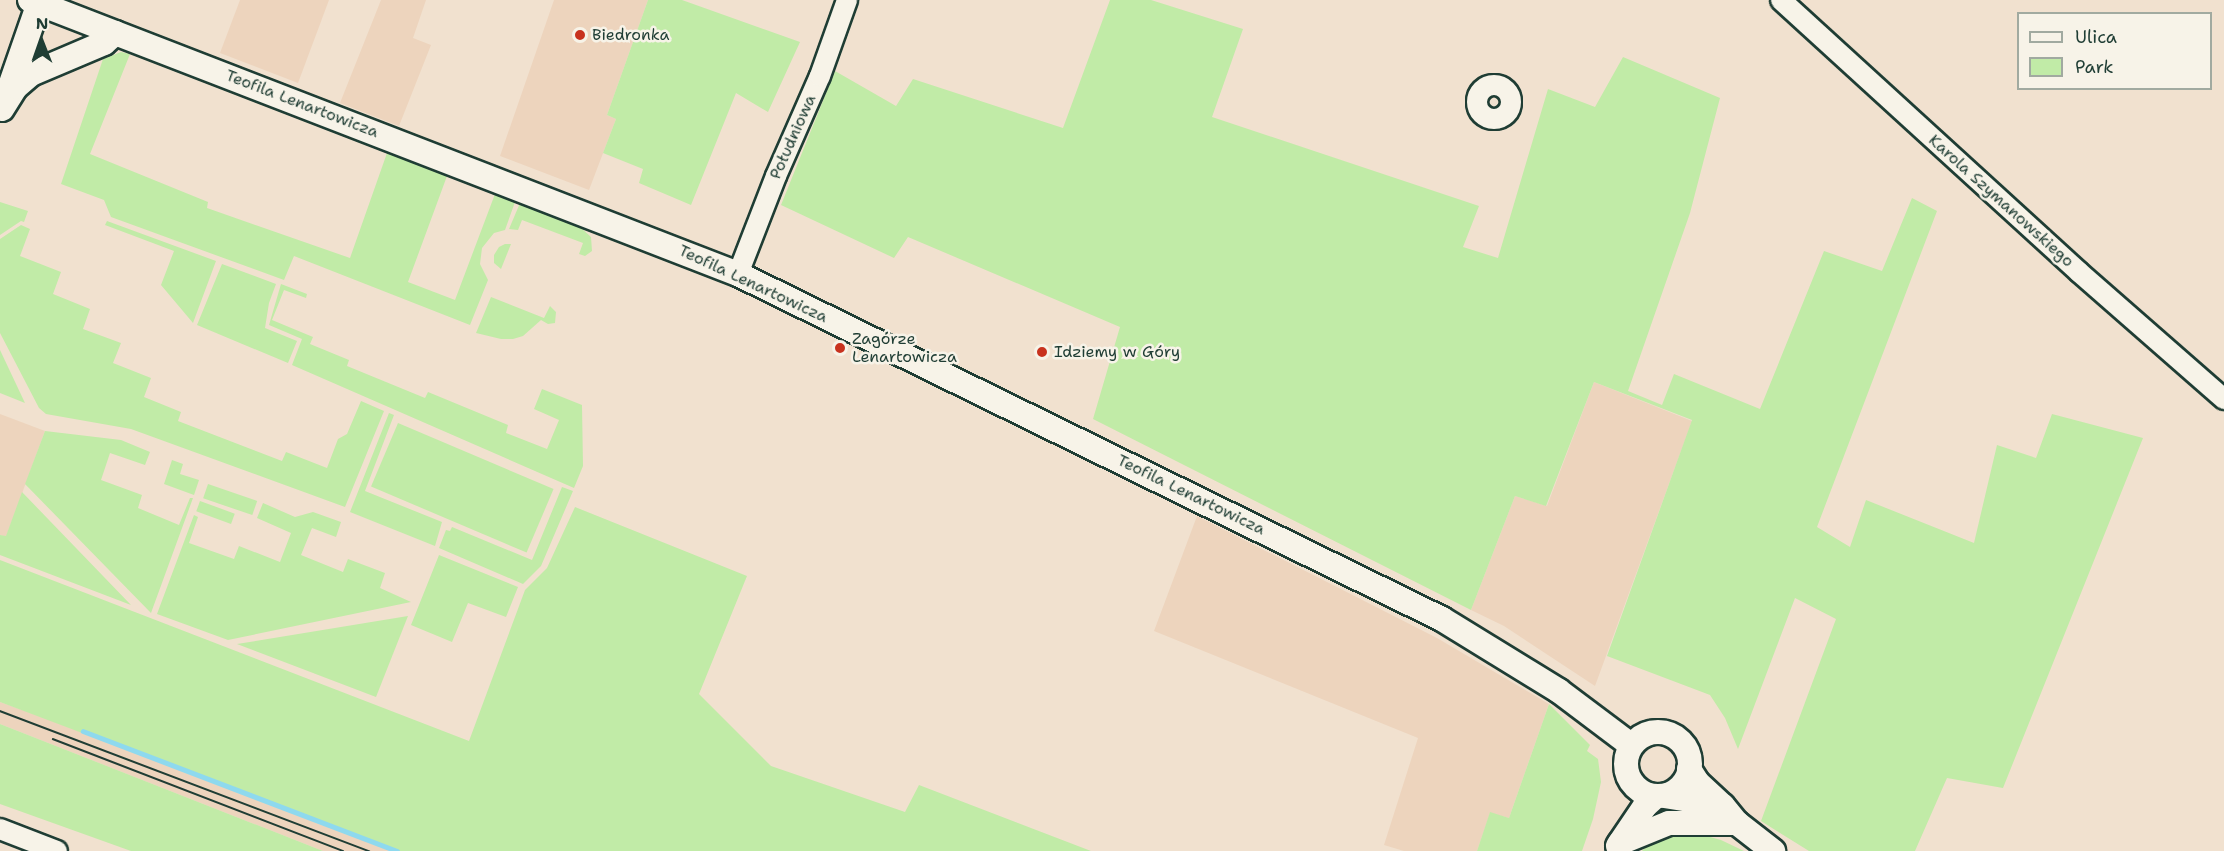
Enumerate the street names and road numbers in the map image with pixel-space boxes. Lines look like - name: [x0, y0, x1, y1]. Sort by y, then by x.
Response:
- street label: Teofila Lenartowicza: [223, 66, 381, 142]
- street label: Południowa: [766, 92, 820, 182]
- street label: Karola Szymanowskiego: [1924, 131, 2078, 271]
- street label: Teofila Lenartowicza: [675, 241, 831, 327]
- street label: Teofila Lenartowicza: [1114, 451, 1268, 539]

